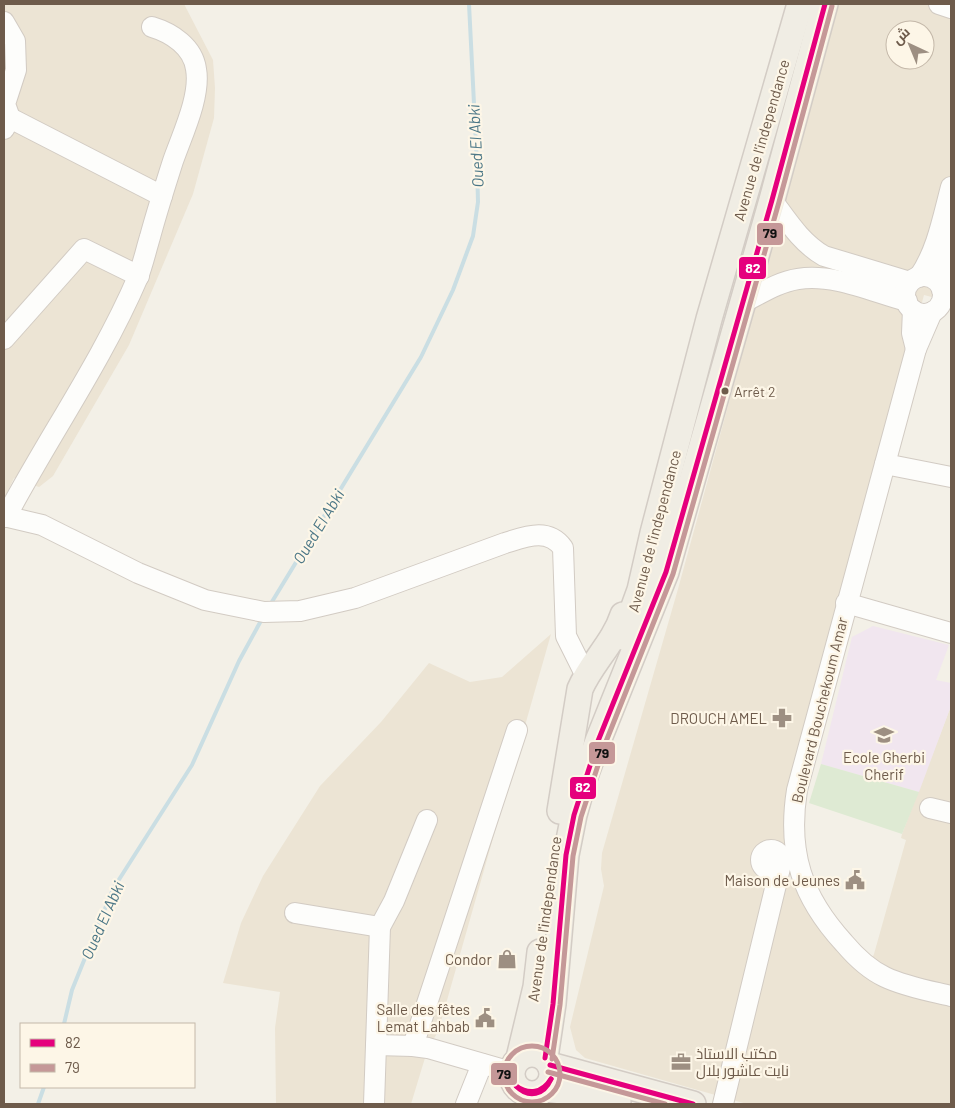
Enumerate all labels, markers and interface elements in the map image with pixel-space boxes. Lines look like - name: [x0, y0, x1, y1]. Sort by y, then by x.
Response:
- north arrow: [885, 20, 935, 70]
- text: ش: [888, 23, 914, 48]
- street label: Avenue de l'independance: [729, 57, 793, 223]
- water label: Oued El Abki: [463, 104, 487, 188]
- line badge: 79: [756, 222, 784, 246]
- text: 79: [763, 224, 777, 241]
- line badge: 82: [738, 256, 767, 280]
- text: 82: [745, 259, 761, 276]
- place label: Arrêt 2: [734, 383, 775, 400]
- marker: Arrêt 2: [720, 386, 730, 396]
- street label: Avenue de l'independance: [624, 448, 684, 614]
- water label: Oued El Abki: [288, 485, 348, 567]
- street label: Boulevard Bouchekoum Amar: [787, 615, 851, 805]
- pharmacy icon: DROUCH AMEL: [771, 707, 793, 729]
- place label: DROUCH AMEL: [670, 709, 767, 727]
- school or university icon: Ecole Gherbi Cherif: [873, 724, 895, 746]
- line badge: 79: [588, 741, 616, 765]
- text: 79: [595, 744, 609, 761]
- place label: Ecole Gherbi Cherif: [843, 748, 925, 783]
- line badge: 82: [569, 776, 597, 800]
- text: 82: [575, 778, 591, 795]
- street label: Avenue de l'independance: [523, 835, 565, 1003]
- public building icon: Maison de Jeunes: [844, 869, 866, 891]
- place label: Maison de Jeunes: [724, 871, 840, 889]
- water label: Oued El Abki: [76, 878, 128, 962]
- shop icon: Condor: [496, 948, 518, 970]
- place label: Condor: [445, 950, 493, 968]
- place label: Salle des fêtes Lemat Lahbab: [377, 1000, 470, 1035]
- public building icon: Salle des fêtes Lemat Lahbab: [474, 1007, 496, 1029]
- legend: [20, 1023, 195, 1088]
- text: 82: [65, 1033, 81, 1051]
- place label: مكتب الاستاذ نايت عاشور بلال: [696, 1044, 789, 1080]
- office icon: مكتب الاستاذ نايت عاشور بلال: [670, 1051, 692, 1073]
- text: 79: [65, 1058, 80, 1076]
- line badge: 79: [490, 1062, 518, 1086]
- text: 79: [497, 1065, 511, 1082]

